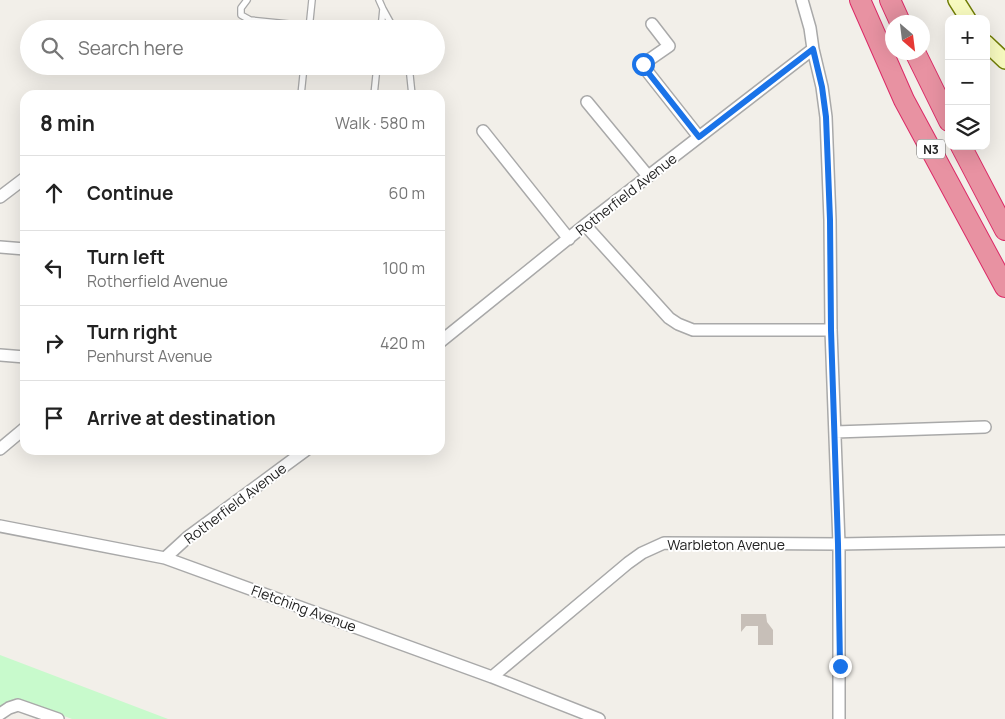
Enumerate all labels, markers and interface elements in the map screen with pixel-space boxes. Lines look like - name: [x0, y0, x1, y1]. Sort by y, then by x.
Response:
- north arrow: [885, 15, 930, 60]
- map controls: [945, 15, 990, 150]
- button: +: [945, 15, 990, 60]
- search box: [20, 20, 445, 75]
- icon: search: [38, 34, 66, 62]
- text: Search here: [78, 35, 184, 61]
- route start: [632, 53, 655, 76]
- button: −: [945, 60, 990, 105]
- button: layers: [945, 105, 990, 150]
- text: 8 min: [40, 109, 95, 137]
- text: Walk · 580 m: [335, 112, 425, 134]
- road number: N3: [917, 140, 945, 158]
- street label: Rotherfield Avenue: [572, 149, 680, 239]
- icon: ahead: [40, 179, 68, 207]
- text: Continue: [87, 180, 173, 206]
- text: 60 m: [389, 182, 425, 204]
- text: Turn left: [87, 244, 165, 270]
- icon: left: [40, 254, 68, 282]
- text: 100 m: [382, 257, 425, 279]
- text: Rotherfield Avenue: [87, 270, 228, 292]
- text: Turn right: [87, 319, 177, 345]
- icon: right: [40, 329, 68, 357]
- text: 420 m: [380, 332, 425, 354]
- text: Penhurst Avenue: [87, 345, 212, 367]
- icon: arrive: [40, 404, 68, 432]
- text: Arrive at destination: [87, 405, 276, 431]
- street label: Rotherfield Avenue: [180, 458, 290, 548]
- street label: Warbleton Avenue: [667, 535, 785, 554]
- street label: Fletching Avenue: [249, 580, 359, 636]
- route end: [829, 655, 852, 678]

